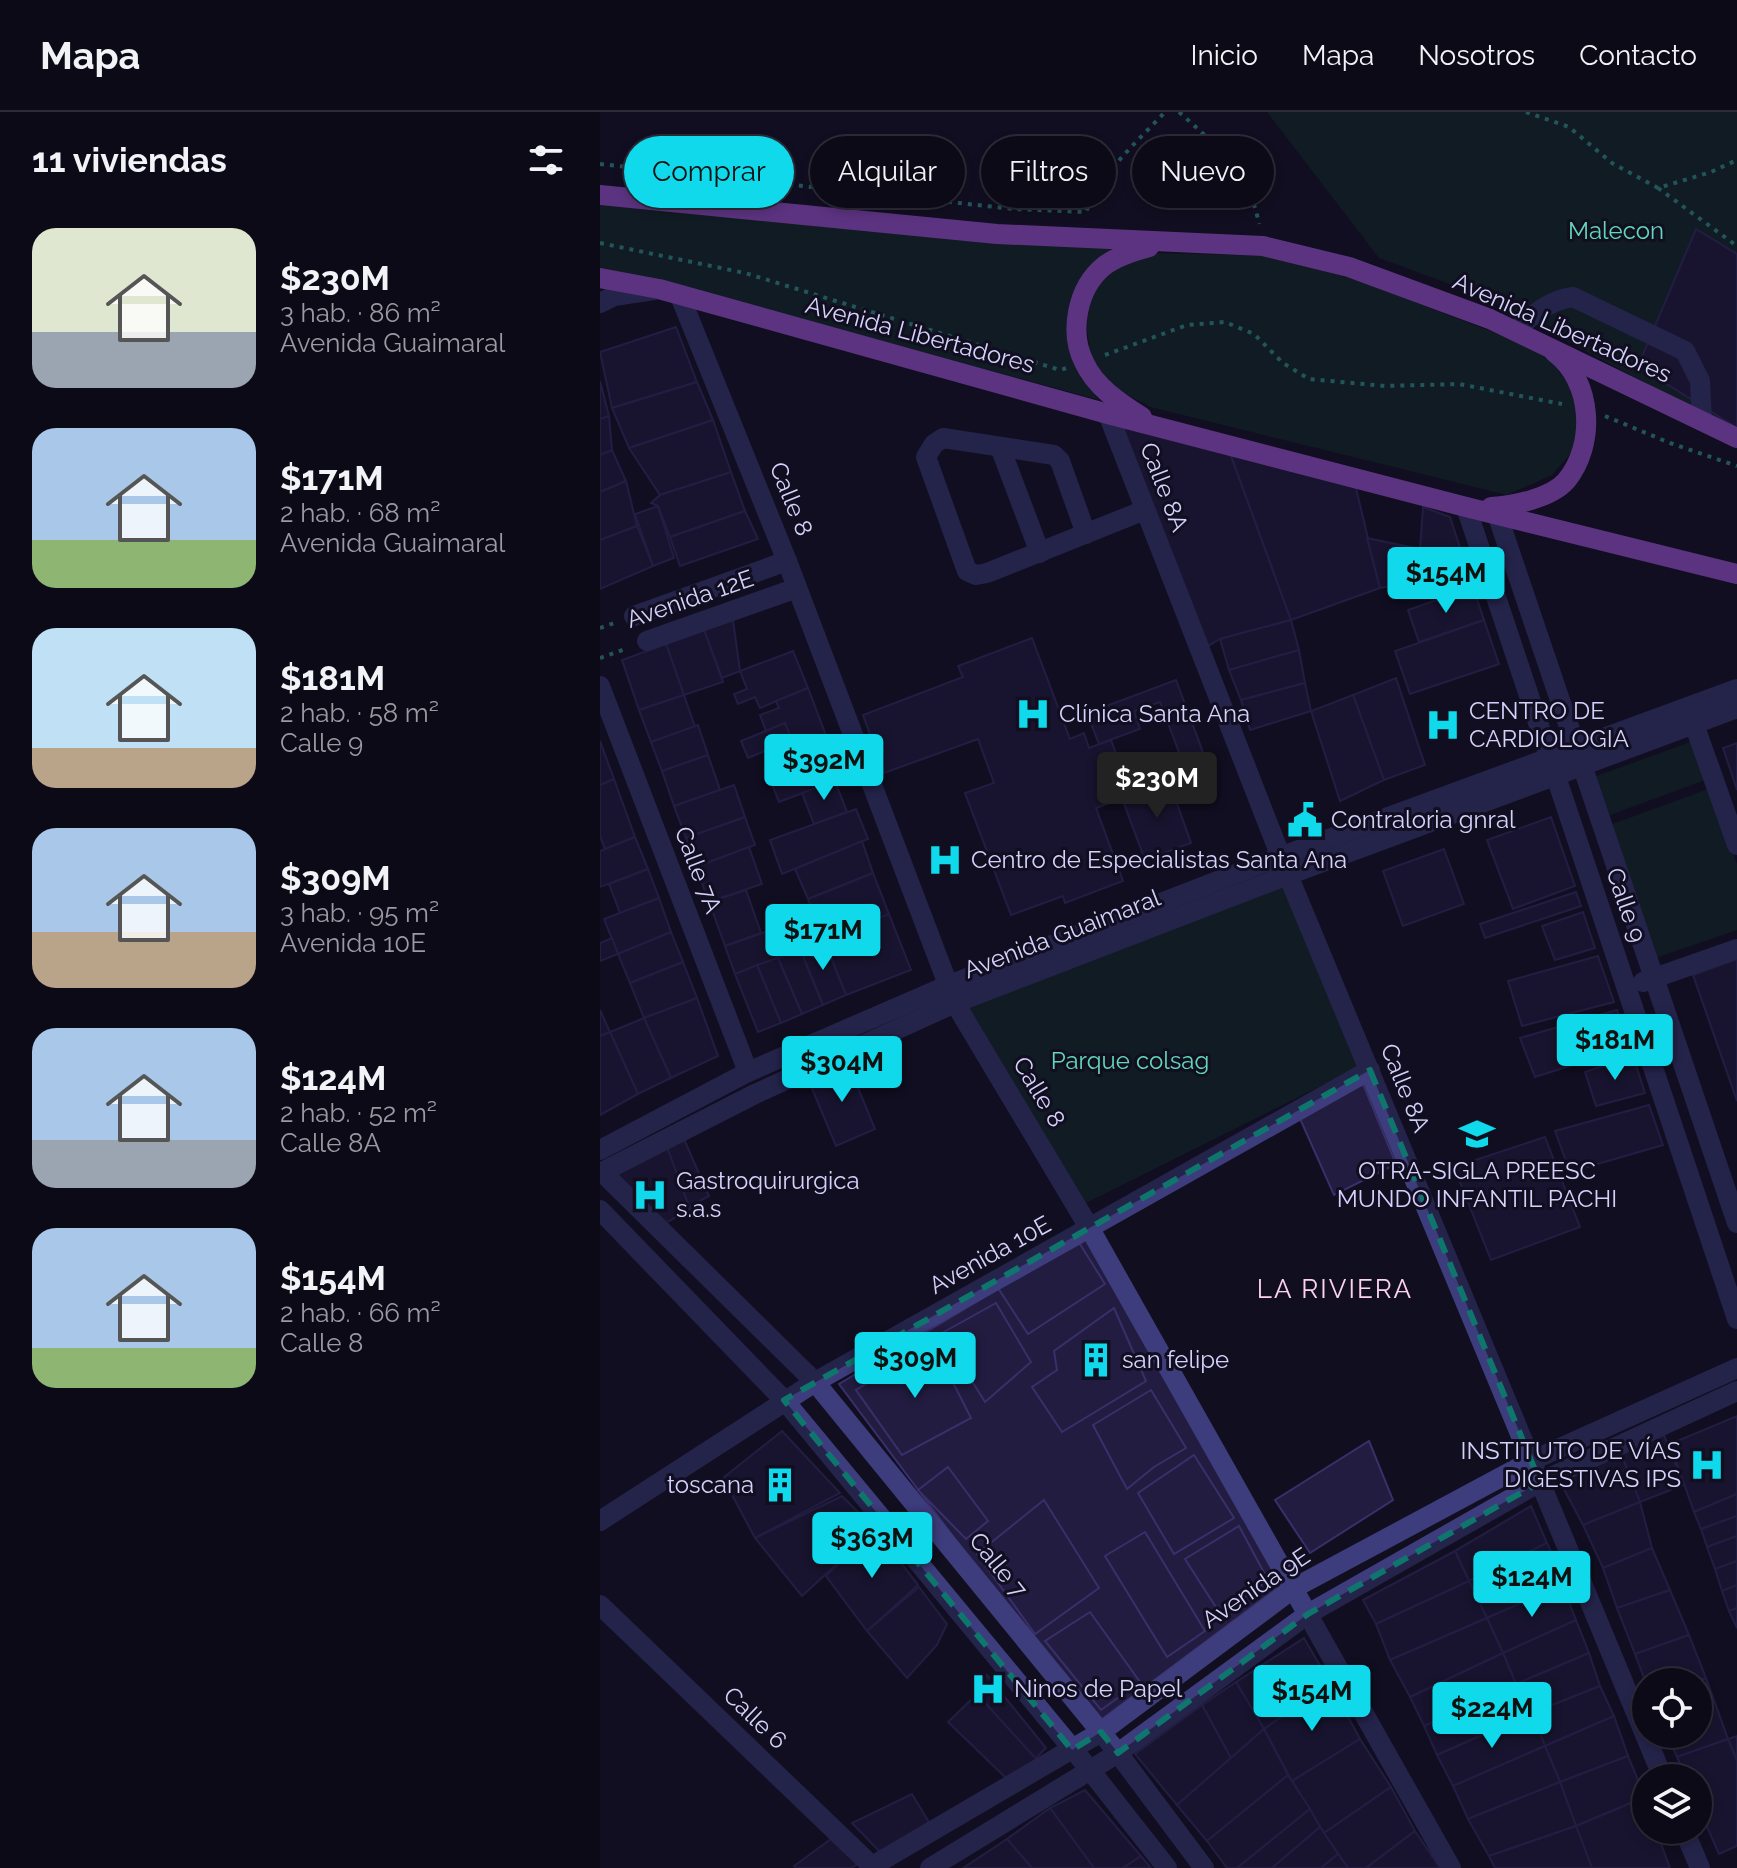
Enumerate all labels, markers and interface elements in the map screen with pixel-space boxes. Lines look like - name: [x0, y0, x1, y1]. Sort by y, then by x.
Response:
- text: Mapa: [40, 33, 140, 78]
- text: Inicio: [1190, 39, 1258, 72]
- text: Mapa: [1302, 39, 1374, 72]
- text: Nosotros: [1418, 39, 1535, 72]
- text: Contacto: [1579, 39, 1697, 72]
- chip: Comprar: [624, 136, 794, 208]
- chip: Alquilar: [810, 136, 965, 208]
- chip: Filtros: [981, 136, 1116, 208]
- chip: Nuevo: [1132, 136, 1274, 208]
- icon: filters: [524, 138, 568, 182]
- text: 11 viviendas: [32, 140, 227, 180]
- park label: Malecon: [1568, 216, 1664, 245]
- text: $230M: [280, 258, 390, 298]
- icon: home: [96, 260, 192, 356]
- street label: Avenida Libertadores: [1449, 266, 1676, 389]
- street label: Avenida Libertadores: [802, 290, 1038, 379]
- text: 3 hab. · 86 m²: [280, 298, 441, 328]
- text: Avenida Guaimaral: [280, 328, 505, 358]
- street label: Calle 8A: [1134, 438, 1195, 535]
- text: $171M: [280, 458, 384, 498]
- street label: Calle 8: [764, 458, 819, 540]
- icon: home: [96, 460, 192, 556]
- text: 2 hab. · 68 m²: [280, 498, 440, 528]
- text: Avenida Guaimaral: [280, 528, 505, 558]
- pin: $154M: [1390, 547, 1502, 615]
- text: $154M: [1405, 558, 1487, 588]
- street label: Avenida 12E: [622, 563, 757, 634]
- text: $181M: [280, 658, 385, 698]
- icon: home: [96, 660, 192, 756]
- hospital icon: Clínica Santa Ana: [1014, 695, 1052, 733]
- place label: CENTRO DE CARDIOLOGIA: [1469, 696, 1629, 753]
- text: 2 hab. · 58 m²: [280, 698, 439, 728]
- place label: Clínica Santa Ana: [1059, 699, 1250, 728]
- hospital icon: CENTRO DE CARDIOLOGIA: [1424, 706, 1462, 744]
- text: Calle 9: [280, 728, 363, 758]
- pin: $392M: [768, 734, 880, 802]
- text: $392M: [782, 745, 866, 775]
- pin: $230M: [1101, 752, 1213, 820]
- text: $230M: [1115, 763, 1199, 793]
- public building icon: Contraloria gnral: [1286, 801, 1324, 839]
- place label: Contraloria gnral: [1331, 805, 1516, 834]
- street label: Calle 7A: [669, 822, 728, 917]
- hospital icon: Centro de Especialistas Santa Ana: [926, 841, 964, 879]
- place label: Centro de Especialistas Santa Ana: [971, 845, 1347, 874]
- text: $309M: [280, 858, 391, 898]
- icon: home: [96, 860, 192, 956]
- street label: Calle 9: [1600, 864, 1653, 946]
- street label: Avenida Guaimaral: [959, 883, 1165, 984]
- text: 3 hab. · 95 m²: [280, 898, 439, 928]
- pin: $171M: [767, 904, 879, 972]
- text: $171M: [783, 915, 863, 945]
- text: Avenida 10E: [280, 928, 426, 958]
- pin: $181M: [1559, 1014, 1671, 1082]
- text: $181M: [1575, 1025, 1655, 1055]
- pin: $304M: [786, 1036, 898, 1104]
- street label: Calle 8A: [1375, 1039, 1436, 1136]
- park label: Parque colsag: [1051, 1046, 1209, 1075]
- text: $304M: [800, 1047, 884, 1077]
- street label: Calle 8: [1007, 1051, 1072, 1132]
- text: $124M: [280, 1058, 386, 1098]
- icon: home: [96, 1060, 192, 1156]
- text: 2 hab. · 52 m²: [280, 1098, 437, 1128]
- school or university icon: OTRA-SIGLA PREESC MUNDO INFANTIL PACHI: [1458, 1115, 1496, 1153]
- text: Calle 8A: [280, 1128, 381, 1158]
- place label: OTRA-SIGLA PREESC MUNDO INFANTIL PACHI: [1337, 1156, 1617, 1213]
- place label: Gastroquirurgica s.a.s: [676, 1166, 860, 1223]
- hospital icon: Gastroquirurgica s.a.s: [631, 1176, 669, 1214]
- street label: Avenida 10E: [924, 1209, 1056, 1300]
- text: $154M: [280, 1258, 386, 1298]
- icon: home: [96, 1260, 192, 1356]
- district label: LA RIVIERA: [1257, 1274, 1413, 1304]
- text: 2 hab. · 66 m²: [280, 1298, 441, 1328]
- text: Calle 8: [280, 1328, 363, 1358]
- pin: $309M: [859, 1332, 971, 1400]
- building icon: san felipe: [1077, 1341, 1115, 1379]
- text: $309M: [873, 1343, 957, 1373]
- place label: san felipe: [1122, 1345, 1229, 1374]
- place label: INSTITUTO DE VÍAS DIGESTIVAS IPS: [1461, 1436, 1681, 1493]
- hospital icon: INSTITUTO DE VÍAS DIGESTIVAS IPS: [1688, 1446, 1726, 1484]
- building icon: toscana: [761, 1466, 799, 1504]
- place label: toscana: [667, 1470, 754, 1499]
- pin: $363M: [816, 1512, 928, 1580]
- text: $363M: [830, 1523, 914, 1553]
- street label: Calle 7: [963, 1526, 1034, 1603]
- street label: Avenida 9E: [1196, 1541, 1315, 1634]
- pin: $124M: [1476, 1551, 1588, 1619]
- text: $124M: [1491, 1562, 1573, 1592]
- pin: $154M: [1256, 1665, 1368, 1733]
- map controls: [1632, 1668, 1712, 1844]
- button: locate: [1632, 1668, 1712, 1748]
- hospital icon: Ninos de Papel: [969, 1670, 1007, 1708]
- place label: Ninos de Papel: [1014, 1674, 1183, 1703]
- text: $154M: [1271, 1676, 1353, 1706]
- street label: Calle 6: [717, 1680, 793, 1755]
- pin: $224M: [1436, 1682, 1548, 1750]
- text: $224M: [1450, 1693, 1534, 1723]
- button: layers: [1632, 1764, 1712, 1844]

